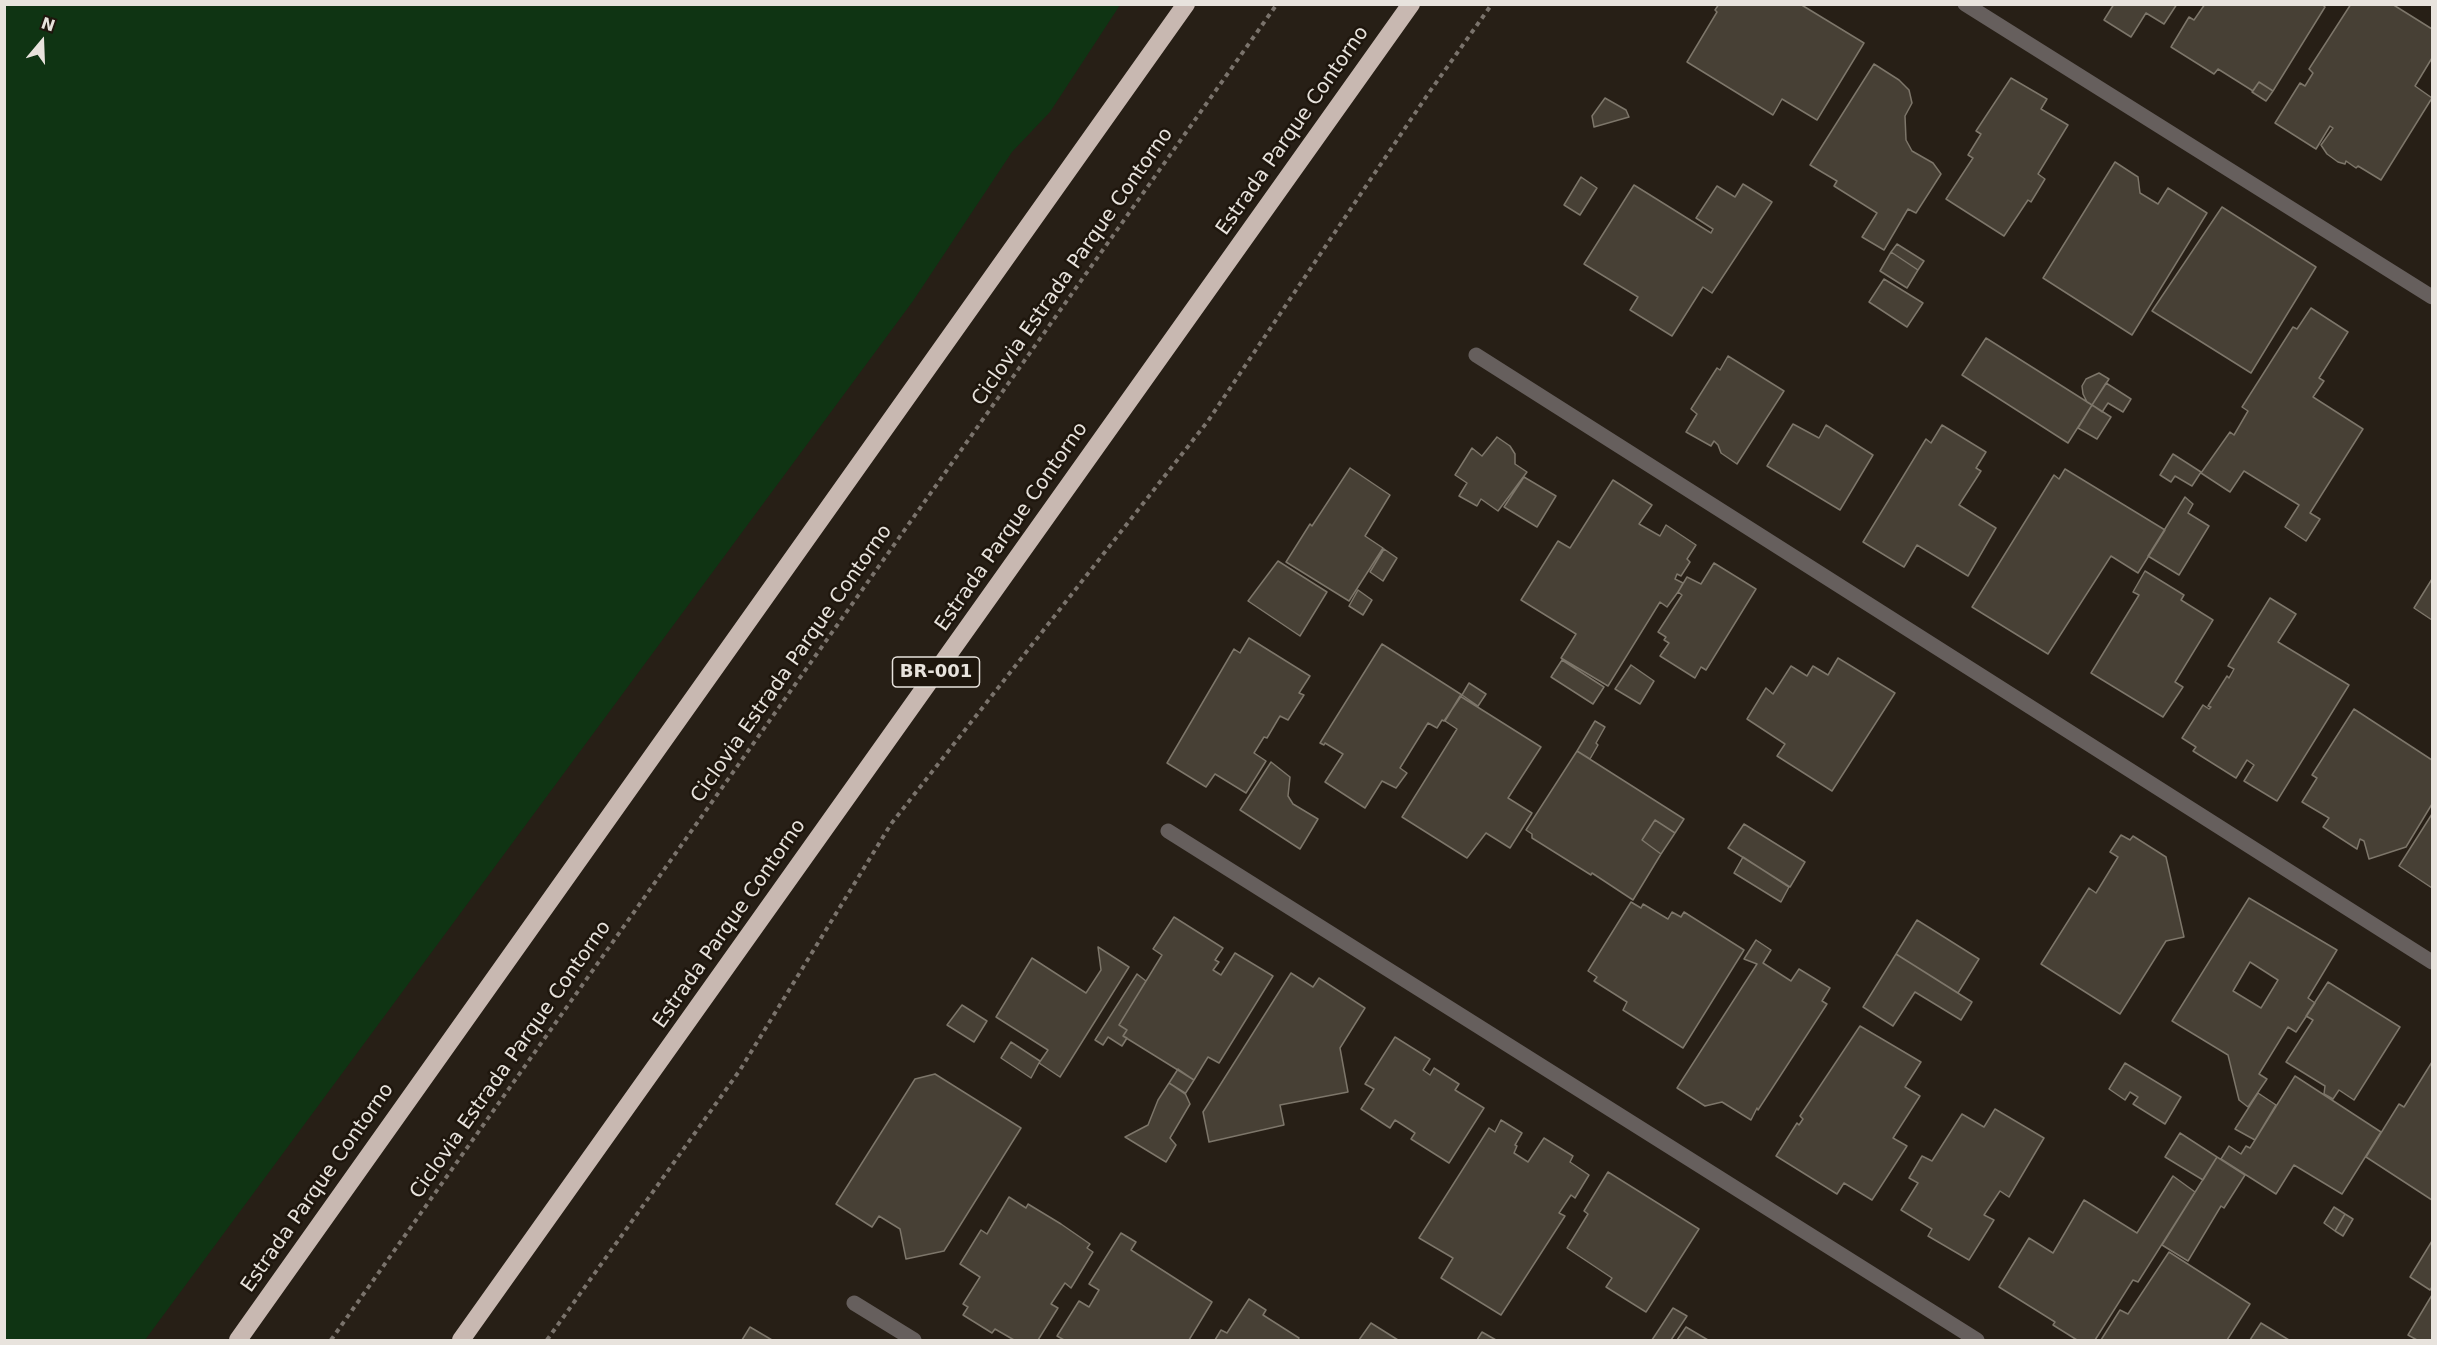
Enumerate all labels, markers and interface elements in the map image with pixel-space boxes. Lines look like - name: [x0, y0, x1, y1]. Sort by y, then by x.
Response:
- north arrow: [12, 12, 72, 72]
- text: N: [39, 13, 57, 36]
- street label: Estrada Parque Contorno: [1212, 22, 1374, 240]
- street label: Ciclovia Estrada Parque Contorno: [967, 123, 1179, 411]
- street label: Estrada Parque Contorno: [931, 418, 1093, 636]
- street label: Ciclovia Estrada Parque Contorno: [686, 520, 898, 808]
- road number: BR-001: [892, 657, 980, 687]
- street label: Estrada Parque Contorno: [649, 815, 811, 1033]
- street label: Ciclovia Estrada Parque Contorno: [405, 916, 617, 1204]
- street label: Estrada Parque Contorno: [237, 1079, 399, 1297]

